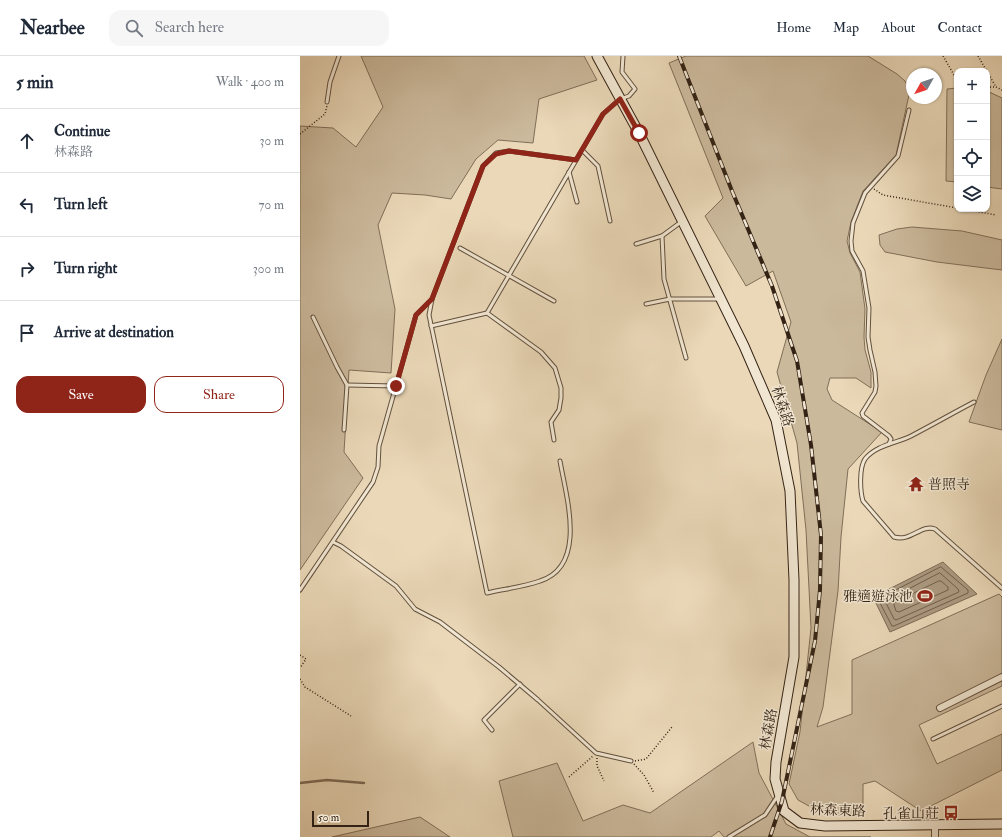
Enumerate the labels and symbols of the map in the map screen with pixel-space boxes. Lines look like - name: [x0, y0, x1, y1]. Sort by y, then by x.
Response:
- north arrow: [906, 68, 942, 104]
- route start: [630, 124, 648, 142]
- route end: [387, 377, 405, 395]
- street label: 林森路: [768, 384, 797, 429]
- temple icon: 普照寺: [907, 475, 925, 493]
- place label: 普照寺: [928, 476, 970, 493]
- sports icon: 雅適遊泳池: [916, 587, 934, 605]
- place label: 雅適遊泳池: [843, 588, 913, 605]
- street label: 林森路: [756, 707, 781, 751]
- street label: 林森東路: [810, 801, 866, 820]
- bus stop icon: 孔雀山莊: [942, 804, 960, 822]
- place label: 孔雀山莊: [883, 805, 939, 822]
- scale bar: [312, 809, 369, 828]

